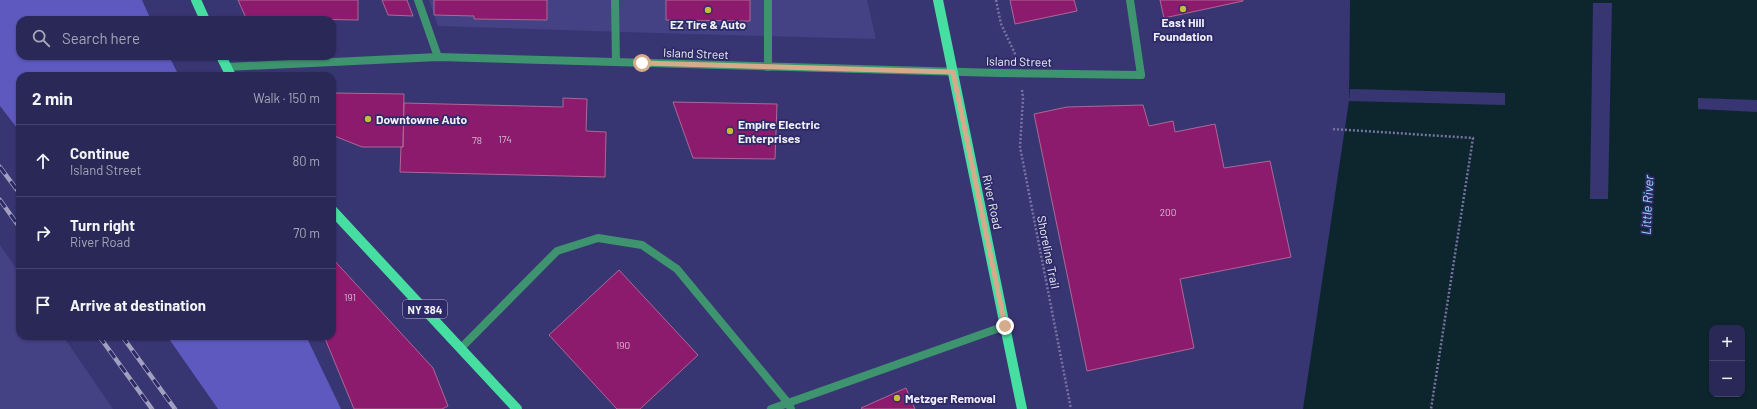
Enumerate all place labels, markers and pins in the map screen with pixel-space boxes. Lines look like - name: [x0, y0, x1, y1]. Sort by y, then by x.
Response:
- marker: East Hill Foundation: [1178, 4, 1188, 14]
- marker: EZ Tire & Auto: [703, 5, 713, 15]
- place label: East Hill Foundation: [1153, 15, 1213, 43]
- place label: EZ Tire & Auto: [670, 17, 746, 31]
- place label: Downtowne Auto: [376, 112, 467, 126]
- marker: Downtowne Auto: [363, 114, 373, 124]
- place label: Empire Electric Enterprises: [738, 117, 820, 145]
- marker: Empire Electric Enterprises: [725, 126, 735, 136]
- place label: Metzger Removal: [905, 391, 996, 405]
- marker: Metzger Removal: [892, 393, 902, 403]

